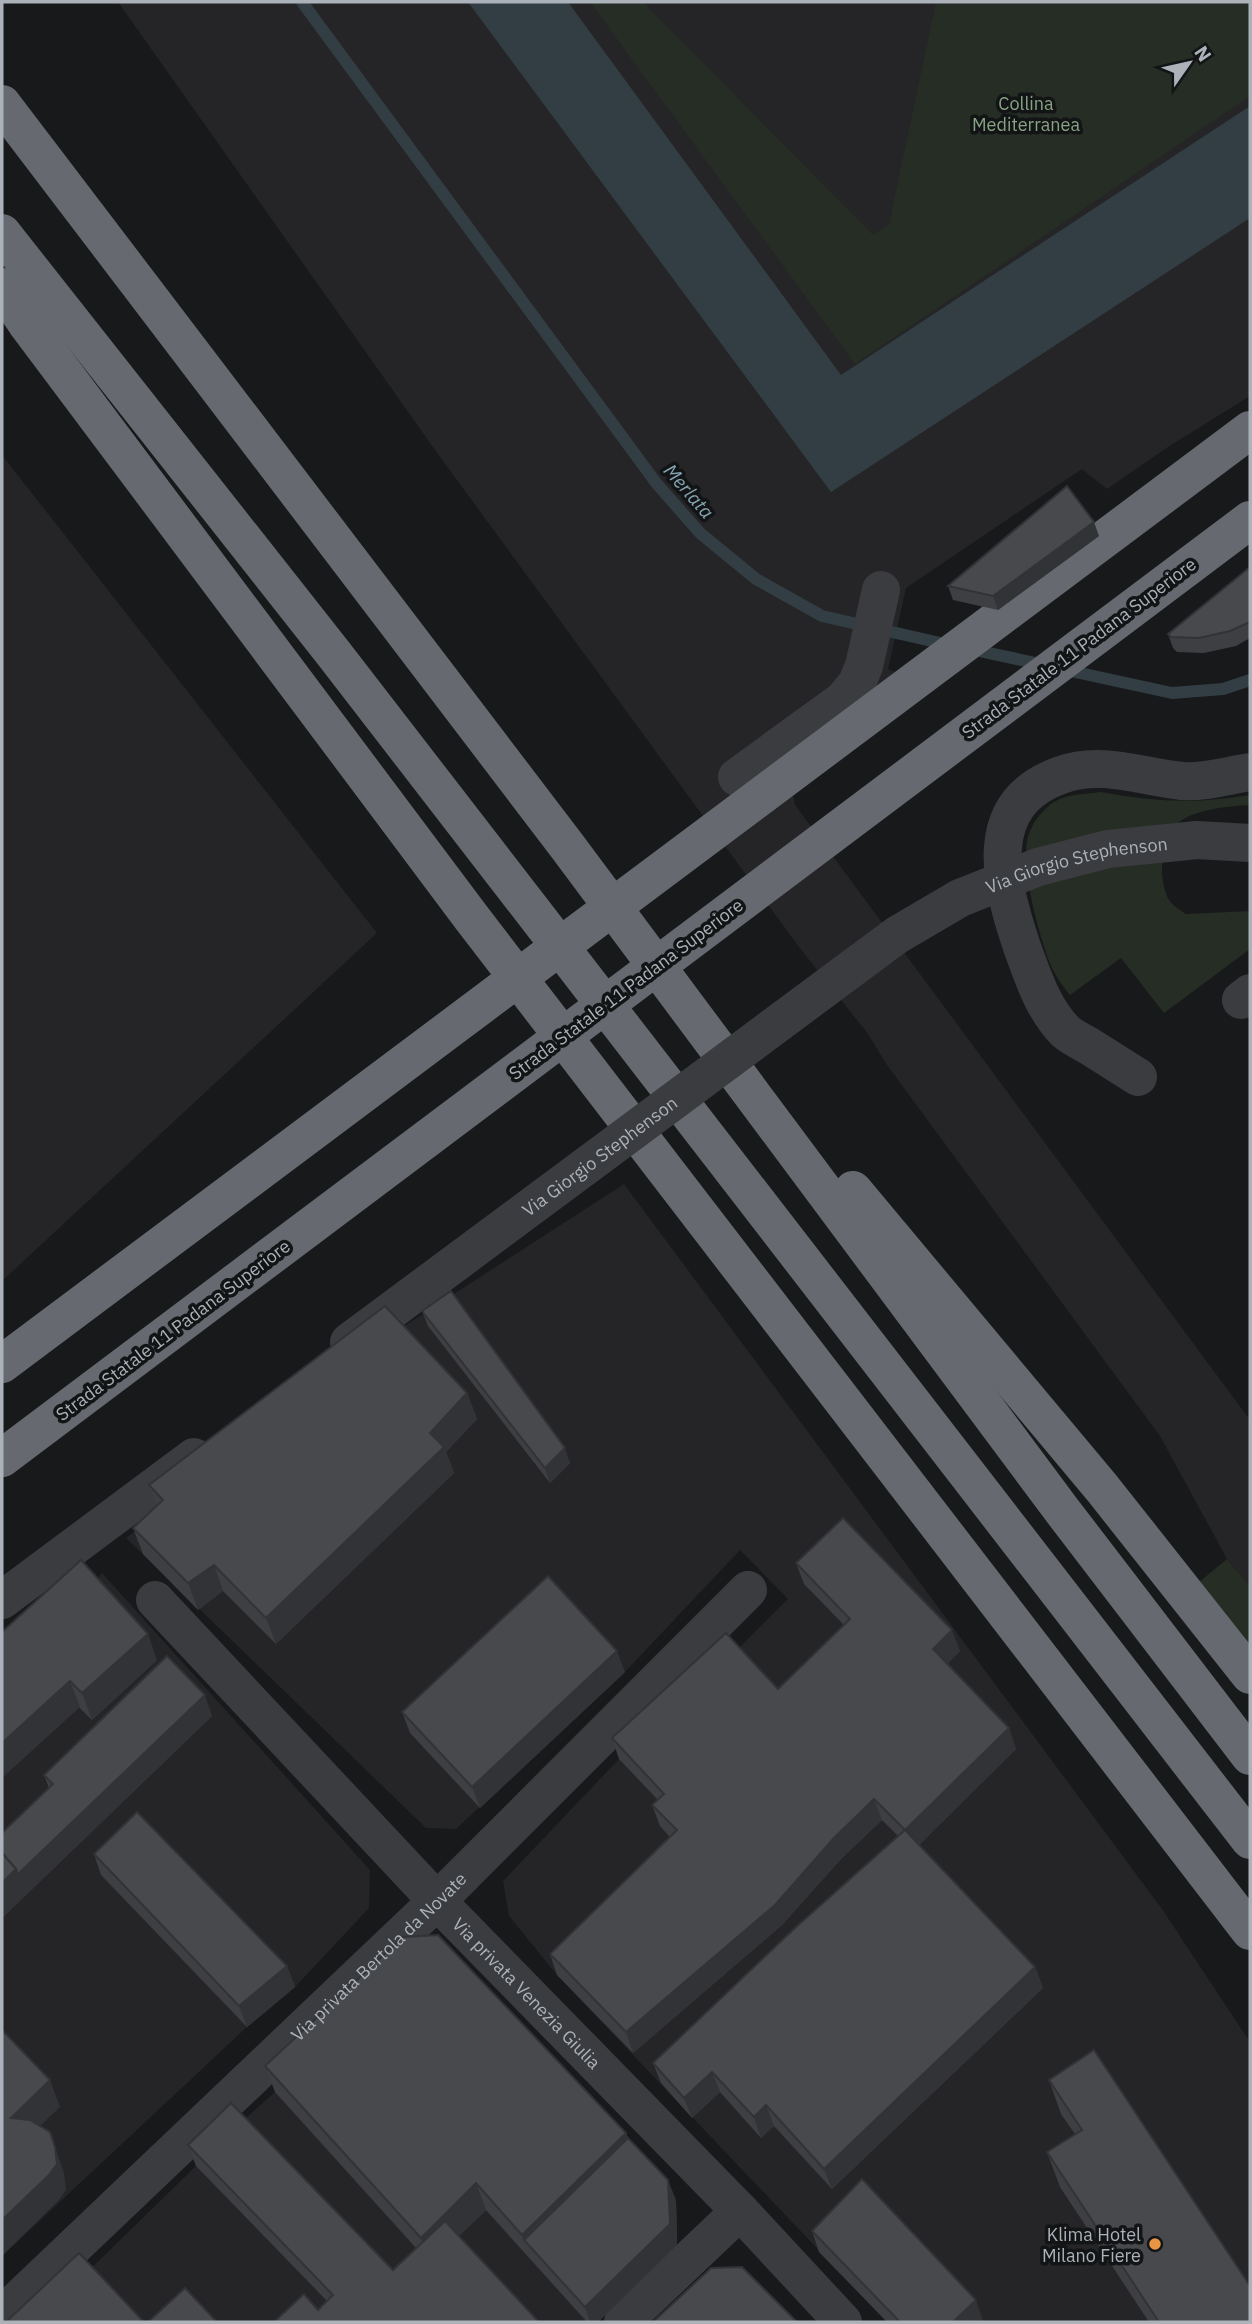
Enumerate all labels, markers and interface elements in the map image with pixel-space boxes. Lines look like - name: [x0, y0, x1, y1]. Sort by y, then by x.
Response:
- north arrow: [1154, 28, 1224, 98]
- text: N: [1189, 41, 1217, 66]
- park label: Collina Mediterranea: [972, 92, 1080, 136]
- water label: Merlata: [659, 459, 719, 523]
- street label: Strada Statale 11 Padana Superiore: [957, 552, 1201, 744]
- street label: Via Giorgio Stephenson: [982, 832, 1169, 898]
- street label: Strada Statale 11 Padana Superiore: [504, 893, 748, 1085]
- street label: Via Giorgio Stephenson: [517, 1091, 682, 1221]
- street label: Strada Statale 11 Padana Superiore: [51, 1234, 295, 1426]
- street label: Via privata Bertola da Novate: [286, 1867, 471, 2046]
- street label: Via privata Venezia Giulia: [448, 1912, 606, 2074]
- place label: Klima Hotel Milano Fiere: [1042, 2223, 1141, 2267]
- marker: Klima Hotel Milano Fiere: [1147, 2236, 1163, 2252]

